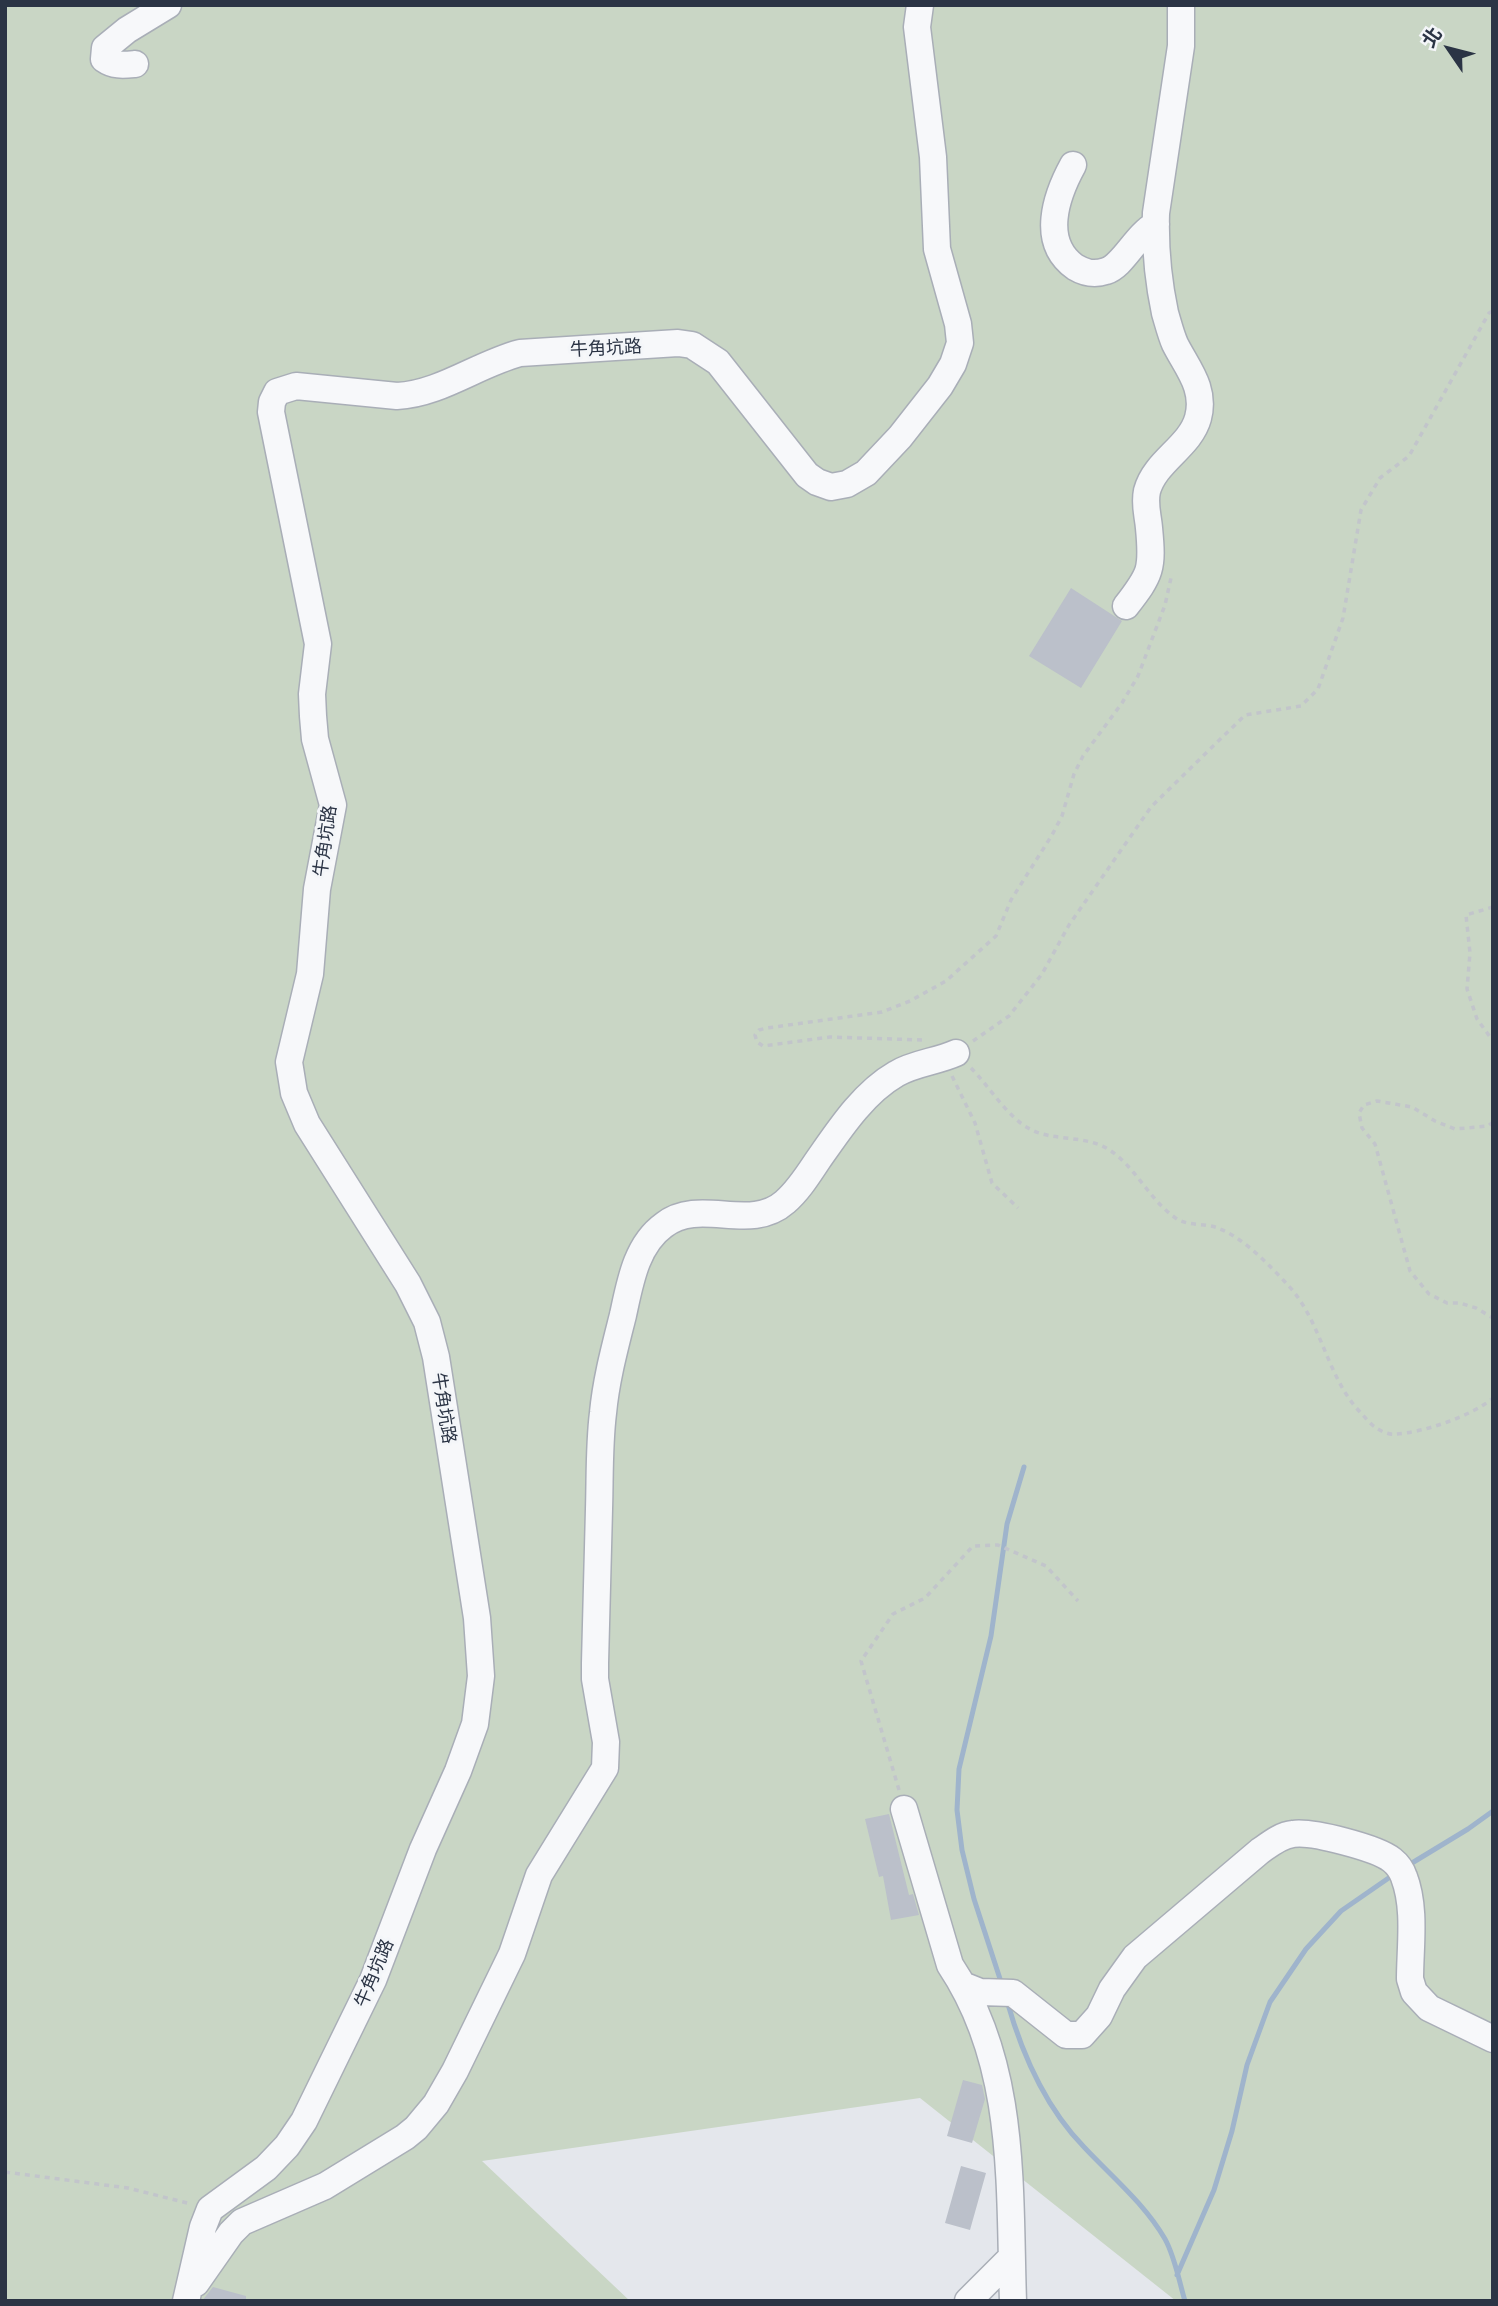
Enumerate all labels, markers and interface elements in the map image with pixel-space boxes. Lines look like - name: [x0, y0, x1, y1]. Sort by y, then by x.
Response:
- north arrow: [1414, 14, 1484, 84]
- text: 北: [1417, 23, 1446, 51]
- street label: 牛角坑路: [569, 335, 643, 361]
- street label: 牛角坑路: [309, 804, 341, 878]
- street label: 牛角坑路: [428, 1371, 460, 1445]
- street label: 牛角坑路: [350, 1936, 398, 2010]

